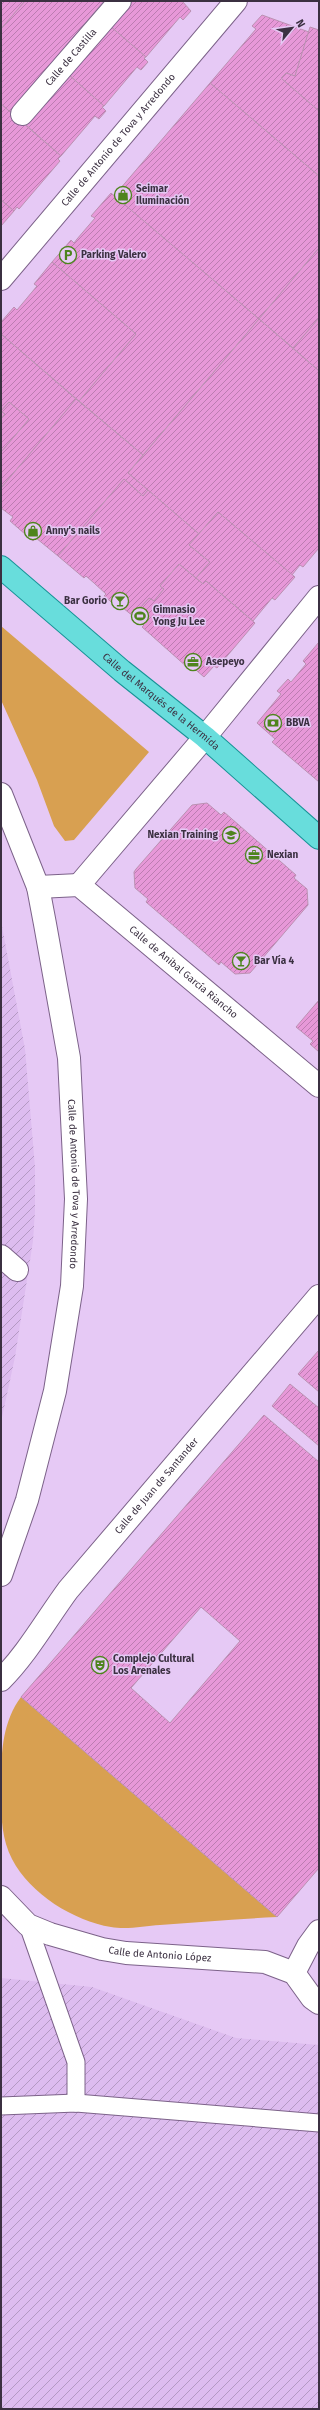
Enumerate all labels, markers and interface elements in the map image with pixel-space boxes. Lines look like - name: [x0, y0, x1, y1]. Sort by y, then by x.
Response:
- north arrow: [272, 8, 312, 48]
- text: N: [293, 17, 308, 30]
- street label: Calle de Castilla: [43, 26, 99, 89]
- street label: Calle de Antonio de Tova y Arredondo: [59, 71, 178, 209]
- place label: Seimar Iluminación: [136, 183, 190, 207]
- shop icon: Seimar Iluminación: [113, 185, 133, 205]
- parking icon: Parking Valero: [58, 245, 78, 265]
- place label: Parking Valero: [81, 249, 147, 261]
- shop icon: Anny's nails: [23, 521, 43, 541]
- place label: Anny's nails: [45, 525, 100, 537]
- bar icon: Bar Gorio: [110, 591, 130, 611]
- place label: Bar Gorio: [64, 595, 107, 607]
- place label: Gimnasio Yong Ju Lee: [152, 604, 205, 628]
- sports icon: Gimnasio Yong Ju Lee: [130, 606, 150, 626]
- street label: Calle del Marqués de la Hermida: [100, 651, 222, 753]
- office icon: Asepeyo: [183, 652, 203, 672]
- place label: Asepeyo: [205, 656, 245, 668]
- bank icon: BBVA: [263, 713, 283, 733]
- place label: BBVA: [286, 717, 311, 729]
- school or university icon: Nexian Training: [221, 825, 241, 845]
- place label: Nexian Training: [147, 829, 218, 841]
- office icon: Nexian: [244, 845, 264, 865]
- place label: Nexian: [267, 849, 298, 861]
- street label: Calle de Anibal García Riancho: [127, 923, 240, 1021]
- bar icon: Bar Vía 4: [231, 951, 251, 971]
- place label: Bar Vía 4: [254, 954, 294, 967]
- street label: Calle de Antonio de Tova y Arredondo: [65, 1099, 82, 1269]
- street label: Calle de Juan de Santander: [112, 1435, 201, 1537]
- place label: Complejo Cultural Los Arenales: [113, 1653, 194, 1677]
- theatre icon: Complejo Cultural Los Arenales: [90, 1655, 110, 1675]
- street label: Calle de Antonio López: [107, 1944, 212, 1965]

